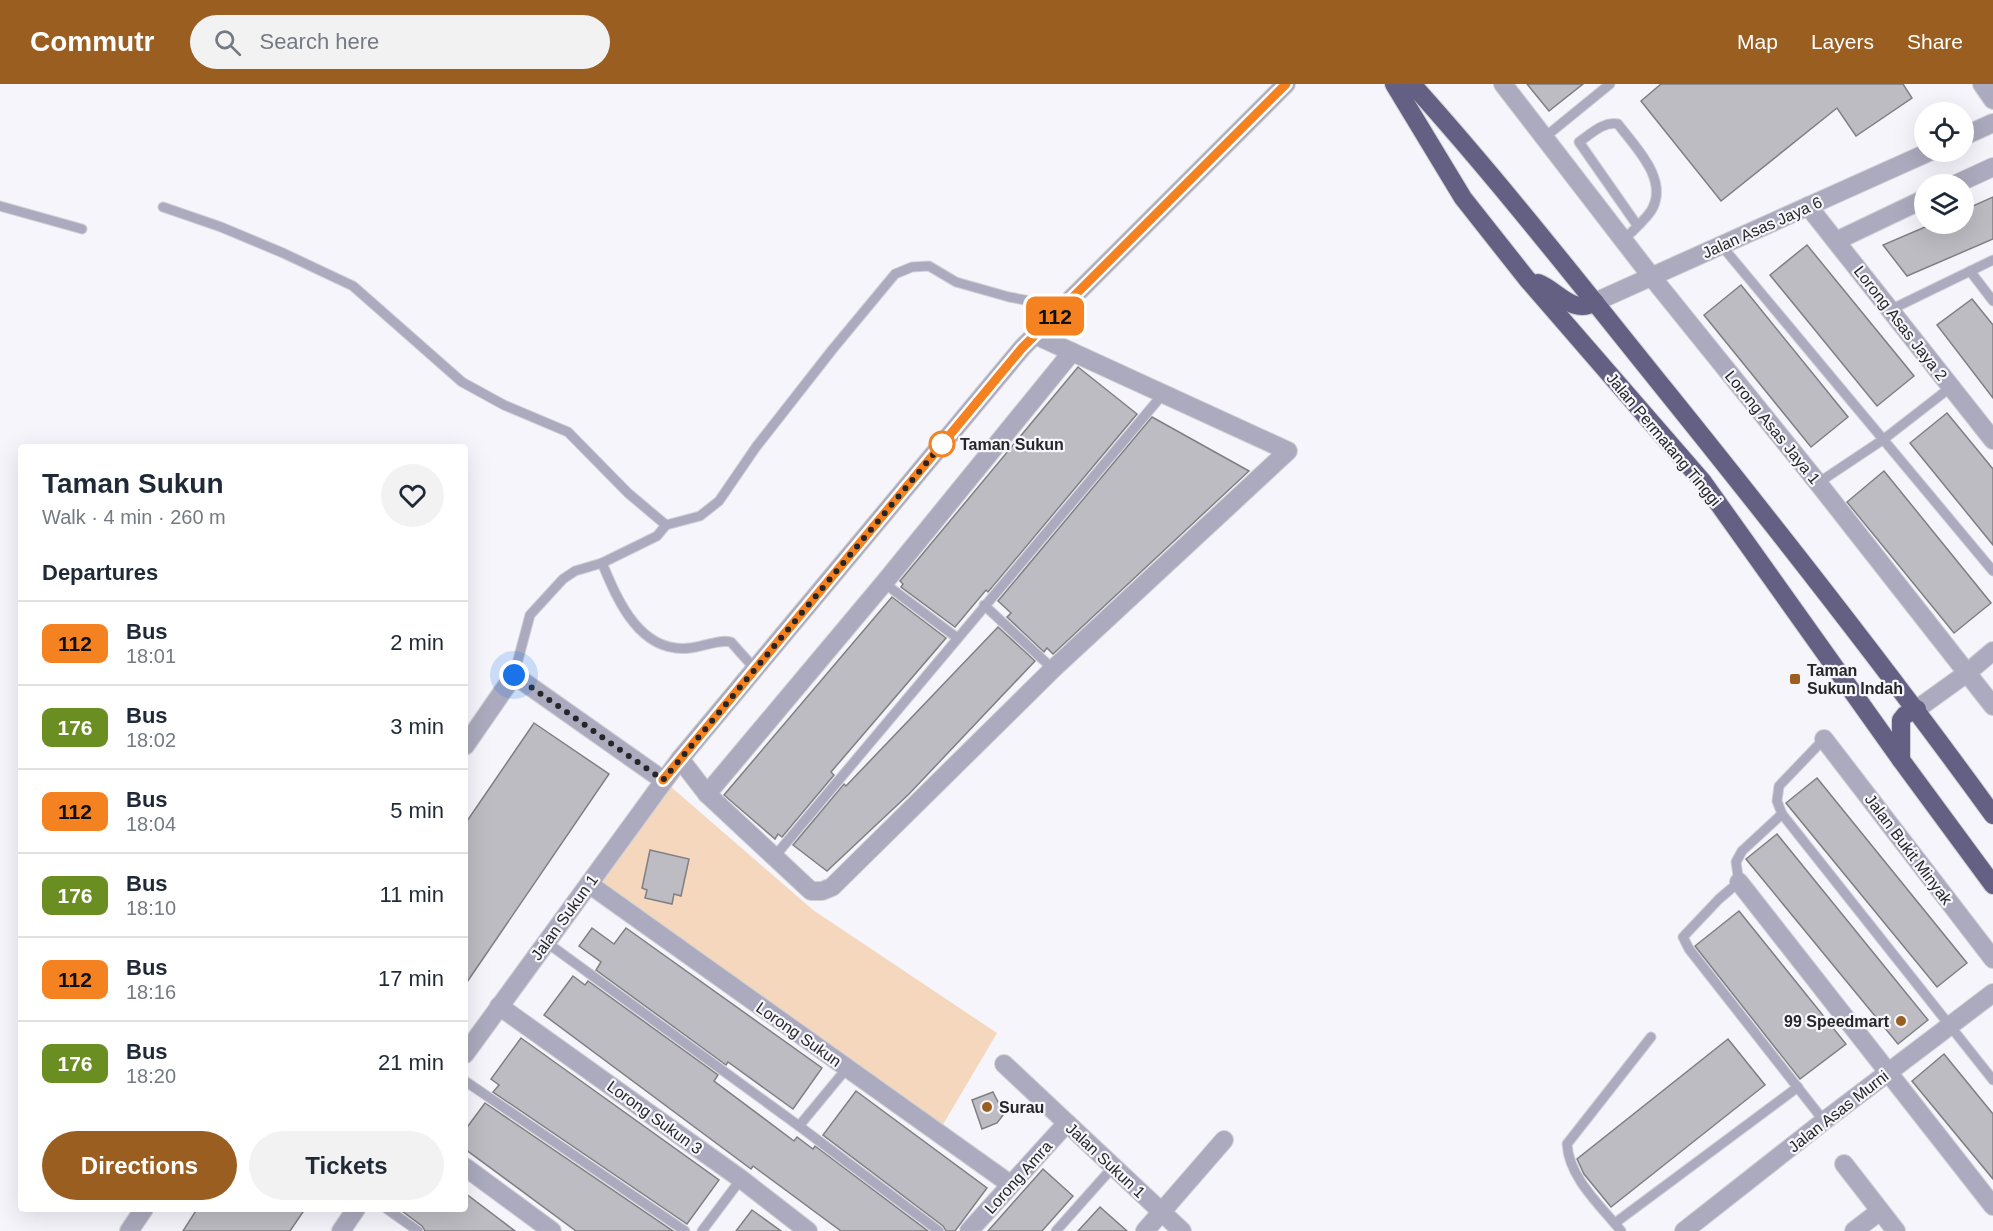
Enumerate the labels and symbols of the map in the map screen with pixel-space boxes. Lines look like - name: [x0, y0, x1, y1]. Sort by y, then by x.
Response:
- street label: Jalan Asas Jaya 6: [1700, 193, 1825, 261]
- street label: Lorong Asas Jaya 2: [1851, 263, 1951, 384]
- line badge: 112: [1020, 296, 1090, 336]
- street label: Lorong Asas Jaya 1: [1722, 367, 1824, 487]
- street label: Jalan Permatang Tinggi: [1603, 369, 1724, 509]
- marker: Taman Sukun: [929, 431, 955, 457]
- place label: Taman Sukun: [960, 436, 1064, 453]
- your location: [499, 660, 529, 690]
- place label: Taman Sukun Indah: [1807, 662, 1903, 697]
- marker: Taman Sukun Indah: [1788, 672, 1802, 686]
- street label: Jalan Bukit Minyak: [1862, 791, 1956, 908]
- street label: Jalan Sukun 1: [528, 871, 601, 963]
- street label: Lorong Sukun: [753, 999, 844, 1070]
- place label: 99 Speedmart: [1784, 1013, 1890, 1030]
- marker: 99 Speedmart: [1894, 1014, 1908, 1028]
- street label: Jalan Asas Murni: [1785, 1067, 1892, 1156]
- street label: Lorong Sukun 3: [604, 1077, 705, 1158]
- place label: Surau: [999, 1099, 1044, 1116]
- marker: Surau: [980, 1100, 994, 1114]
- street label: Jalan Sukun 1: [1063, 1120, 1149, 1201]
- street label: Lorong Amra: [981, 1138, 1055, 1217]

